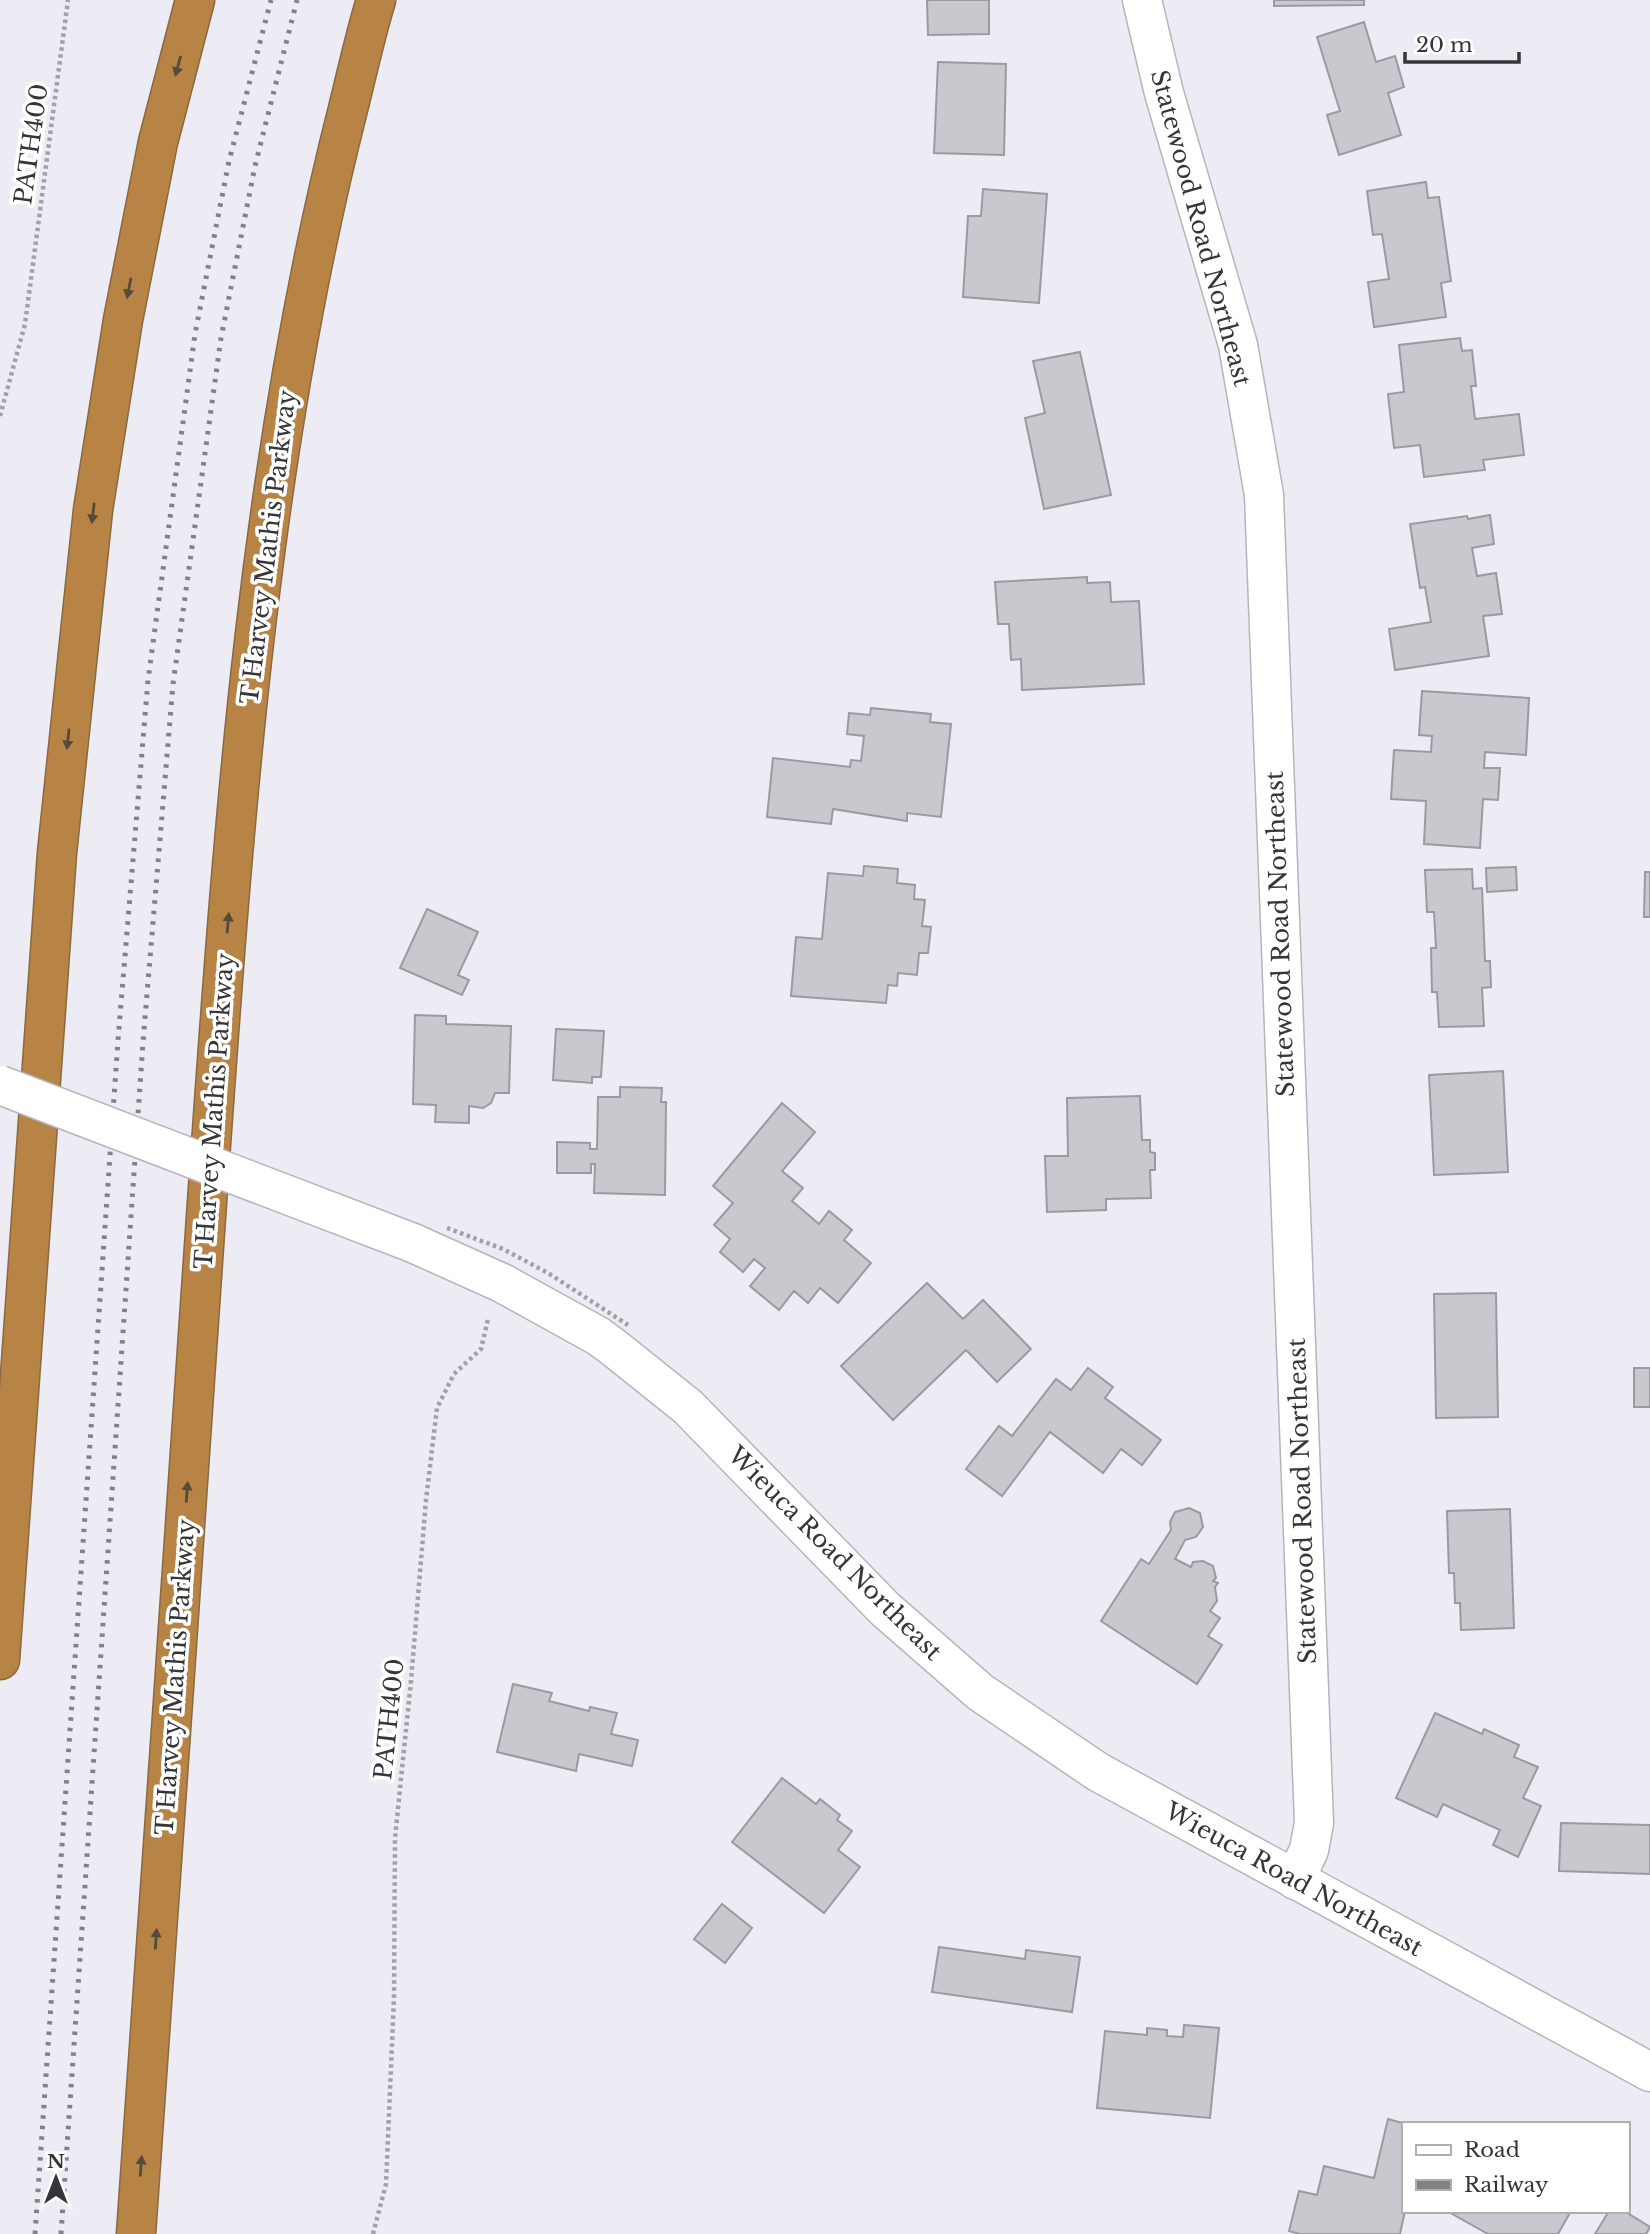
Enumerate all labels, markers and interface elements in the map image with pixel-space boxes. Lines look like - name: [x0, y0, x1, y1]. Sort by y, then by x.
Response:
- scale bar: [1405, 21, 1519, 65]
- text: 20 m: [1416, 32, 1473, 58]
- one-way arrow: [172, 55, 183, 77]
- street label: Statewood Road Northeast: [1145, 67, 1257, 389]
- street label: PATH400: [8, 82, 54, 206]
- one-way arrow: [123, 277, 134, 299]
- street label: T Harvey Mathis Parkway: [234, 388, 302, 706]
- one-way arrow: [87, 502, 98, 524]
- one-way arrow: [62, 728, 73, 750]
- street label: Statewood Road Northeast: [1260, 771, 1300, 1097]
- one-way arrow: [223, 912, 234, 934]
- street label: T Harvey Mathis Parkway: [188, 951, 240, 1270]
- street label: Statewood Road Northeast: [1282, 1338, 1322, 1664]
- street label: Wieuca Road Northeast: [721, 1439, 948, 1666]
- one-way arrow: [182, 1481, 193, 1503]
- street label: T Harvey Mathis Parkway: [149, 1517, 201, 1836]
- street label: PATH400: [368, 1657, 410, 1781]
- street label: Wieuca Road Northeast: [1159, 1795, 1428, 1962]
- one-way arrow: [151, 1928, 162, 1950]
- legend: [1402, 2122, 1629, 2213]
- text: Road: [1464, 2137, 1520, 2163]
- north arrow: [21, 2143, 91, 2213]
- text: N: [47, 2150, 65, 2173]
- one-way arrow: [136, 2155, 147, 2177]
- text: Railway: [1464, 2172, 1549, 2198]

